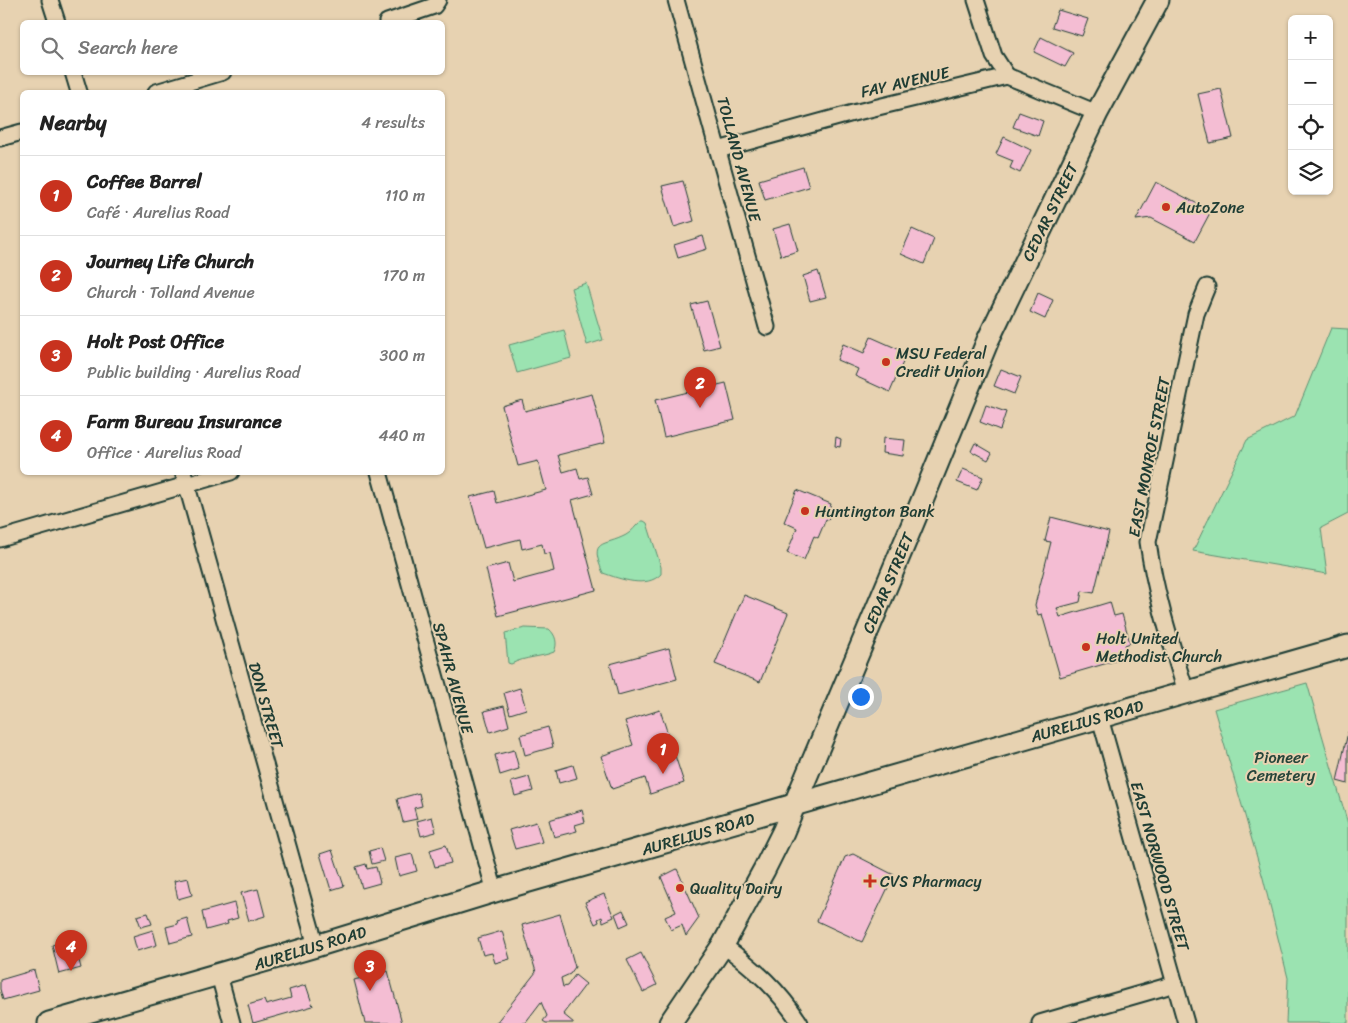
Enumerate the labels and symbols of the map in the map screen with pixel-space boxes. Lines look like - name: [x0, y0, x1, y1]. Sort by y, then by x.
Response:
- street label: FAY AVENUE: [858, 57, 953, 106]
- street label: TOLLAND AVENUE: [708, 93, 770, 226]
- street label: CEDAR STREET: [1013, 156, 1087, 267]
- place label: AutoZone: [1175, 193, 1244, 222]
- marker: AutoZone: [1160, 201, 1172, 213]
- place label: MSU Federal Credit Union: [896, 339, 987, 386]
- marker: MSU Federal Credit Union: [880, 356, 892, 368]
- pin: 2: [684, 367, 716, 408]
- street label: EAST MONROE STREET: [1119, 374, 1179, 539]
- place label: Huntington Bank: [815, 497, 935, 526]
- marker: Huntington Bank: [799, 505, 811, 517]
- street label: CEDAR STREET: [854, 527, 923, 638]
- street label: SPAHR AVENUE: [424, 619, 482, 738]
- place label: Holt United Methodist Church: [1096, 624, 1222, 671]
- marker: Holt United Methodist Church: [1080, 641, 1092, 653]
- street label: DON STREET: [240, 659, 292, 752]
- your location: [848, 684, 874, 710]
- street label: AURELIUS ROAD: [1026, 691, 1147, 751]
- pin: 1: [647, 733, 679, 774]
- park label: Pioneer Cemetery: [1247, 743, 1316, 790]
- street label: EAST NORWOOD STREET: [1122, 778, 1198, 955]
- street label: AURELIUS ROAD: [637, 804, 758, 864]
- place label: CVS Pharmacy: [880, 867, 982, 896]
- place label: Quality Dairy: [690, 874, 783, 903]
- marker: CVS Pharmacy: [864, 875, 876, 887]
- marker: Quality Dairy: [674, 882, 686, 894]
- street label: AURELIUS ROAD: [249, 917, 370, 979]
- pin: 4: [55, 930, 87, 971]
- pin: 3: [354, 950, 386, 991]

